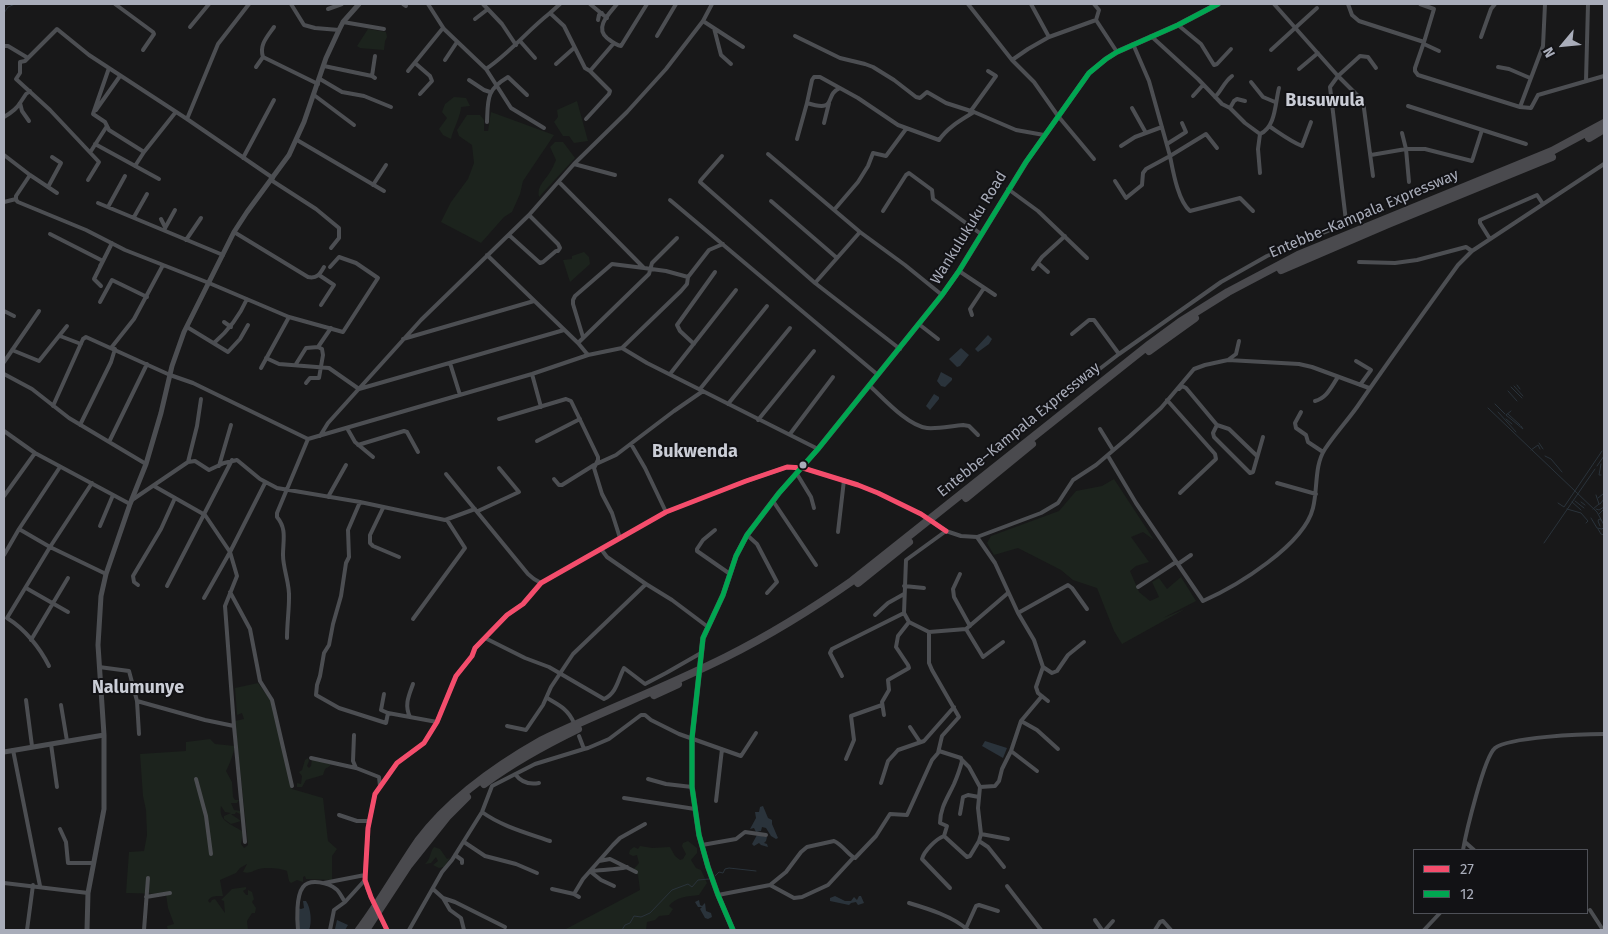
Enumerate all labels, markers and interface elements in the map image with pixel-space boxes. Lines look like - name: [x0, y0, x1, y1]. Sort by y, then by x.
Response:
- north arrow: [1538, 20, 1588, 70]
- text: N: [1540, 44, 1559, 60]
- district label: Busuwula: [1285, 90, 1365, 112]
- street label: Entebbe–Kampala Expressway: [1267, 166, 1461, 262]
- street label: Wankulukuku Road: [927, 168, 1011, 288]
- street label: Entebbe–Kampala Expressway: [934, 359, 1104, 501]
- district label: Bukwenda: [652, 441, 738, 463]
- unlabelled marker: [798, 460, 808, 470]
- district label: Nalumunye: [92, 677, 184, 699]
- legend: [1413, 849, 1588, 914]
- text: 27: [1460, 860, 1474, 878]
- text: 12: [1460, 885, 1474, 903]

